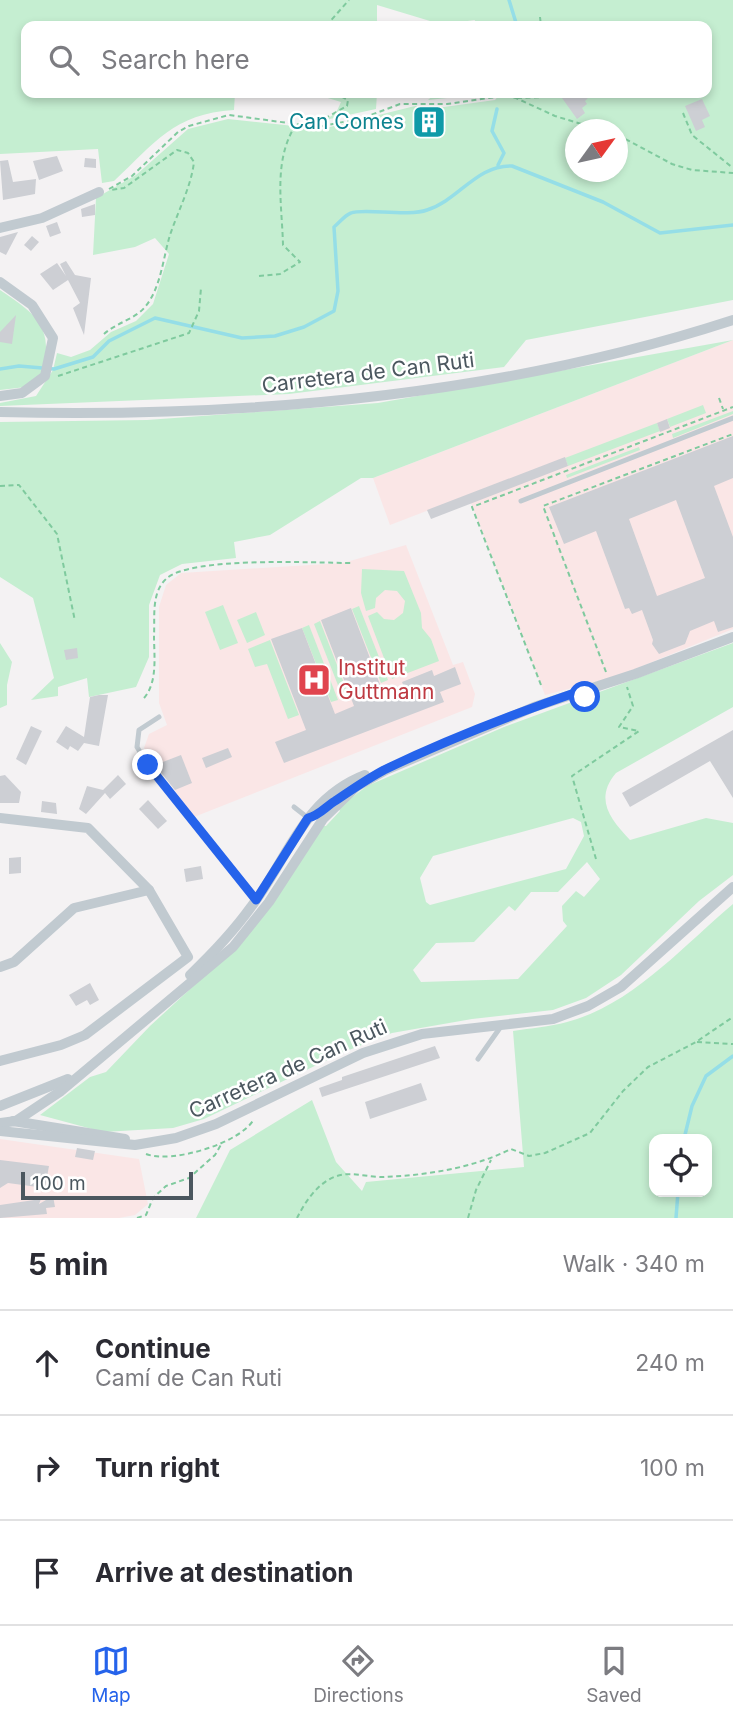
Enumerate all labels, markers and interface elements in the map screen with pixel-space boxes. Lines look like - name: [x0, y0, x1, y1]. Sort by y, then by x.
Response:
- search box: [21, 21, 712, 98]
- icon: search: [45, 41, 83, 79]
- text: Search here: [101, 44, 250, 75]
- building icon: Can Comes: [410, 103, 448, 141]
- place label: Can Comes: [289, 109, 404, 134]
- north arrow: [565, 119, 628, 182]
- street label: Carretera de Can Ruti: [260, 347, 476, 398]
- place label: Institut Guttmann: [338, 655, 434, 704]
- hospital icon: Institut Guttmann: [295, 661, 333, 699]
- route start: [569, 681, 600, 712]
- route end: [132, 749, 163, 780]
- street label: Carretera de Can Ruti: [185, 1014, 391, 1123]
- map controls: [649, 1134, 712, 1197]
- button: locate: [649, 1134, 712, 1197]
- scale bar: [21, 1169, 192, 1201]
- text: 100 m: [32, 1172, 86, 1195]
- text: 5 min: [28, 1246, 108, 1282]
- text: Walk · 340 m: [563, 1250, 705, 1278]
- text: Continue: [95, 1333, 211, 1364]
- icon: ahead: [28, 1344, 66, 1382]
- text: 240 m: [635, 1349, 705, 1377]
- text: Camí de Can Ruti: [95, 1364, 282, 1392]
- icon: right: [28, 1449, 66, 1487]
- text: Turn right: [95, 1452, 220, 1483]
- text: 100 m: [640, 1454, 705, 1482]
- icon: arrive: [28, 1554, 66, 1592]
- text: Arrive at destination: [95, 1557, 354, 1588]
- tab: Map: [91, 1642, 131, 1707]
- tab: Directions: [313, 1642, 404, 1707]
- tab: Saved: [586, 1642, 642, 1707]

